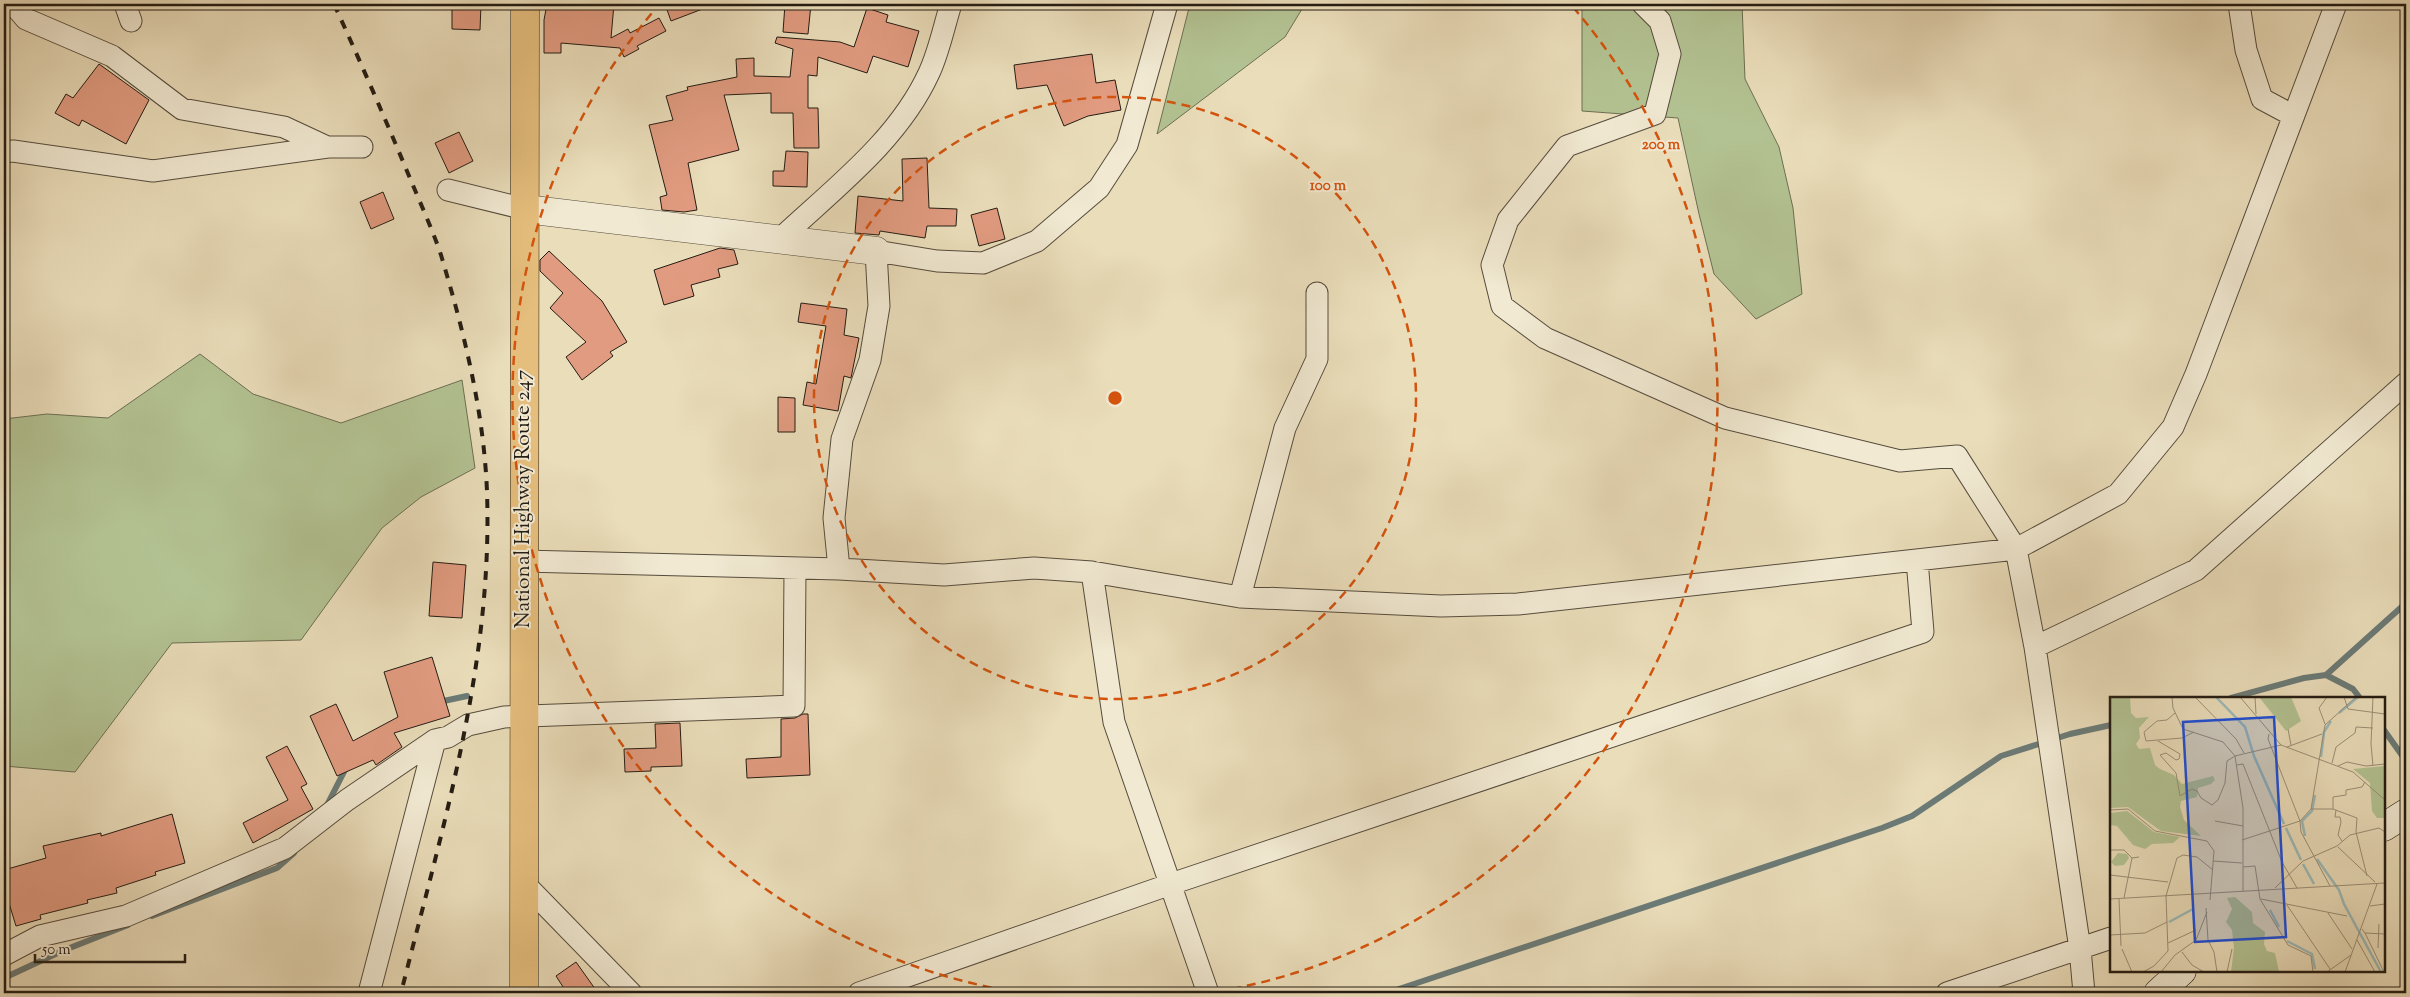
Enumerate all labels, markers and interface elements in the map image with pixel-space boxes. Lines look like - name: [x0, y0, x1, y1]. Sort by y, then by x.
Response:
- text: 200 m: [1642, 135, 1681, 156]
- text: 100 m: [1310, 176, 1347, 197]
- street label: National Highway Route 247: [509, 369, 539, 628]
- centre of rings: [1106, 389, 1124, 407]
- inset map: [2110, 697, 2385, 972]
- scale bar: [35, 932, 185, 964]
- text: 50 m: [41, 940, 71, 961]

